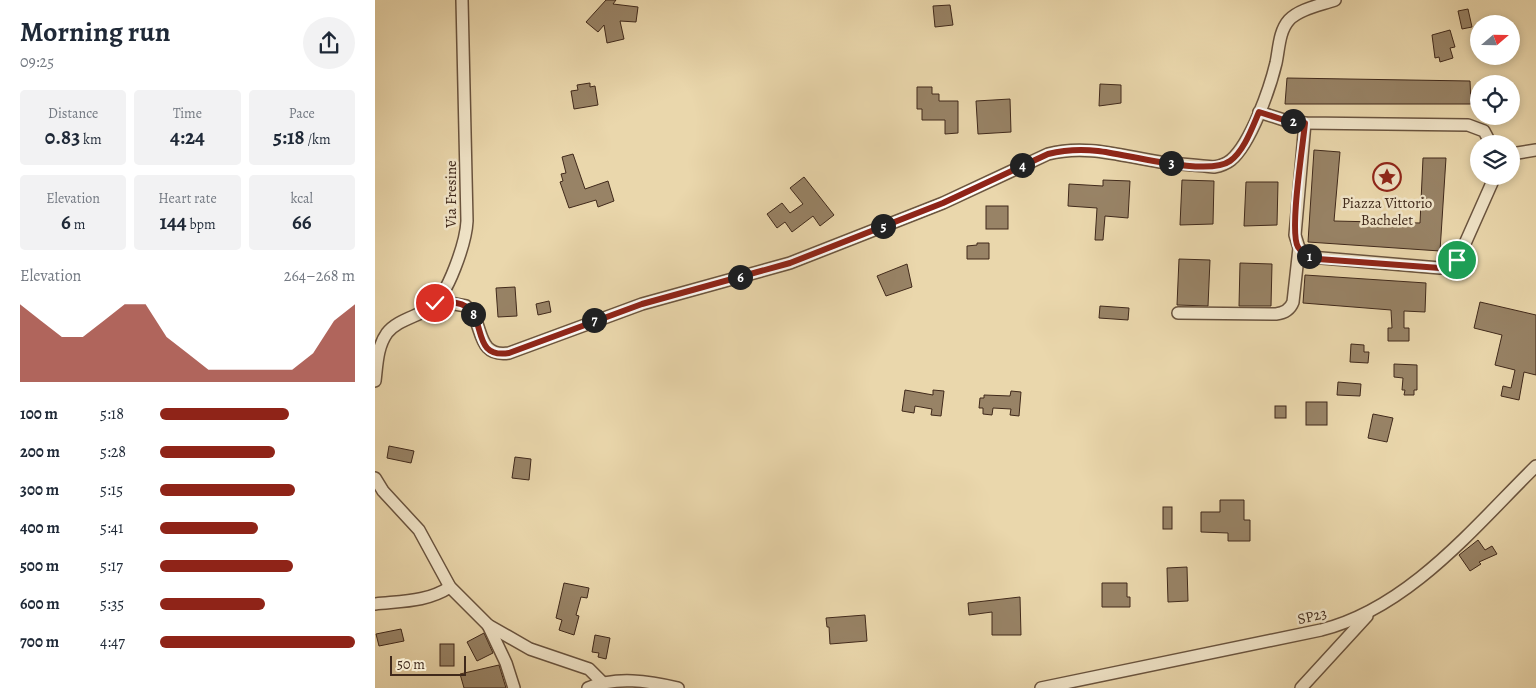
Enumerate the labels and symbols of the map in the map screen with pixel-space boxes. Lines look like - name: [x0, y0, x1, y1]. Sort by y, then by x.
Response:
- north arrow: [1470, 15, 1520, 65]
- pin: 2: [1281, 108, 1305, 134]
- pin: 3: [1159, 150, 1183, 176]
- pin: 4: [1009, 152, 1035, 178]
- street label: Via Fresine: [441, 160, 461, 229]
- place icon: Piazza Vittorio Bachelet: [1372, 162, 1402, 192]
- place label: Piazza Vittorio Bachelet: [1342, 193, 1432, 230]
- pin: 5: [871, 214, 895, 238]
- pin: [1436, 239, 1478, 281]
- pin: 1: [1297, 244, 1321, 268]
- pin: 6: [727, 264, 753, 290]
- pin: [414, 282, 456, 324]
- pin: 8: [461, 302, 485, 326]
- pin: 7: [581, 308, 607, 332]
- street label: SP23: [1295, 603, 1329, 629]
- scale bar: [390, 653, 466, 676]

